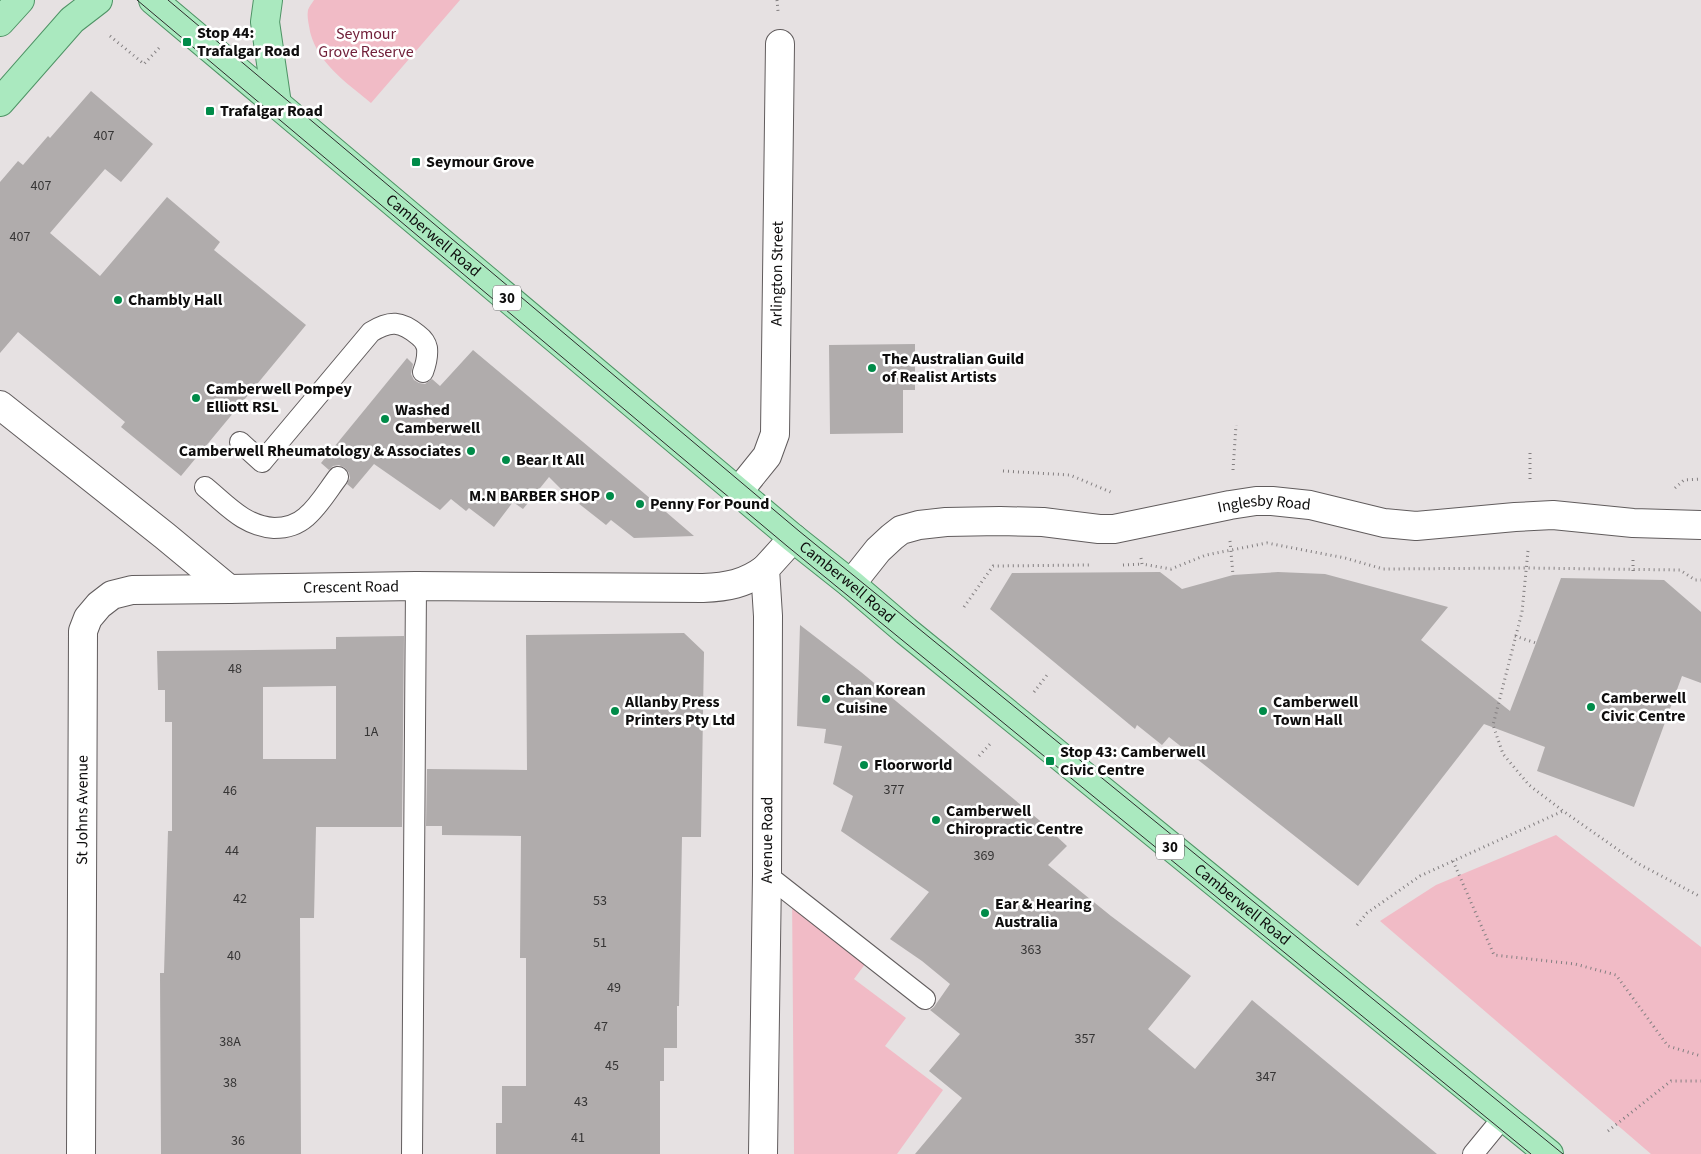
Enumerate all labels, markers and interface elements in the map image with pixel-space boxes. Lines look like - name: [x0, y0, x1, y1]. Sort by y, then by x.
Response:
- place label: Stop 44: Trafalgar Road: [197, 22, 300, 62]
- park label: Seymour Grove Reserve: [318, 23, 414, 63]
- marker: Stop 44: Trafalgar Road: [181, 36, 193, 48]
- place label: Trafalgar Road: [220, 100, 323, 122]
- marker: Trafalgar Road: [204, 105, 216, 117]
- house number: 407: [94, 126, 114, 146]
- place label: Seymour Grove: [426, 151, 534, 173]
- marker: Seymour Grove: [410, 156, 422, 168]
- house number: 407: [31, 176, 51, 196]
- street label: Camberwell Road: [381, 189, 486, 282]
- street label: Arlington Street: [765, 220, 789, 326]
- house number: 407: [10, 227, 30, 247]
- road number: 30: [493, 286, 521, 310]
- place label: Chambly Hall: [128, 289, 223, 311]
- marker: Chambly Hall: [112, 294, 124, 306]
- place label: The Australian Guild of Realist Artists: [882, 348, 1024, 388]
- marker: The Australian Guild of Realist Artists: [866, 362, 878, 374]
- place label: Camberwell Pompey Elliott RSL: [206, 378, 352, 418]
- marker: Camberwell Pompey Elliott RSL: [190, 392, 202, 404]
- place label: Washed Camberwell: [395, 399, 481, 439]
- marker: Washed Camberwell: [379, 413, 391, 425]
- place label: Camberwell Rheumatology & Associates: [179, 440, 461, 462]
- marker: Camberwell Rheumatology & Associates: [465, 445, 477, 457]
- place label: Bear It All: [516, 449, 585, 471]
- marker: Bear It All: [500, 454, 512, 466]
- place label: M.N BARBER SHOP: [469, 485, 600, 507]
- marker: M.N BARBER SHOP: [604, 490, 616, 502]
- street label: Inglesby Road: [1216, 490, 1312, 518]
- place label: Penny For Pound: [650, 493, 769, 515]
- marker: Penny For Pound: [634, 498, 646, 510]
- street label: Camberwell Road: [795, 536, 900, 628]
- street label: Crescent Road: [303, 575, 399, 599]
- house number: 48: [228, 659, 242, 679]
- place label: Chan Korean Cuisine: [836, 679, 926, 719]
- place label: Camberwell Civic Centre: [1601, 687, 1687, 727]
- place label: Allanby Press Printers Pty Ltd: [624, 691, 735, 731]
- place label: Camberwell Town Hall: [1273, 691, 1359, 731]
- marker: Chan Korean Cuisine: [820, 693, 832, 705]
- marker: Camberwell Civic Centre: [1585, 701, 1597, 713]
- marker: Allanby Press Printers Pty Ltd: [609, 705, 621, 717]
- marker: Camberwell Town Hall: [1257, 705, 1269, 717]
- house number: 1A: [364, 722, 379, 742]
- place label: Stop 43: Camberwell Civic Centre: [1060, 741, 1206, 781]
- place label: Floorworld: [874, 754, 952, 776]
- street label: St Johns Avenue: [71, 755, 94, 865]
- marker: Stop 43: Camberwell Civic Centre: [1044, 755, 1056, 767]
- marker: Floorworld: [858, 759, 870, 771]
- house number: 377: [884, 780, 904, 800]
- house number: 46: [223, 781, 237, 801]
- street label: Avenue Road: [756, 797, 778, 884]
- place label: Camberwell Chiropractic Centre: [946, 800, 1083, 840]
- marker: Camberwell Chiropractic Centre: [930, 814, 942, 826]
- road number: 30: [1156, 834, 1184, 860]
- house number: 44: [225, 841, 239, 861]
- house number: 369: [974, 846, 994, 866]
- street label: Camberwell Road: [1190, 859, 1295, 950]
- house number: 42: [233, 889, 247, 909]
- house number: 53: [593, 891, 607, 911]
- place label: Ear & Hearing Australia: [994, 893, 1092, 933]
- marker: Ear & Hearing Australia: [979, 907, 991, 919]
- house number: 51: [593, 933, 607, 953]
- house number: 363: [1021, 940, 1041, 960]
- house number: 40: [227, 946, 241, 966]
- house number: 49: [607, 978, 621, 998]
- house number: 47: [594, 1017, 608, 1037]
- house number: 357: [1075, 1029, 1095, 1049]
- house number: 38A: [219, 1032, 241, 1052]
- house number: 45: [605, 1056, 619, 1076]
- house number: 347: [1256, 1067, 1276, 1087]
- house number: 38: [223, 1073, 237, 1093]
- house number: 43: [574, 1092, 588, 1112]
- house number: 41: [571, 1128, 585, 1148]
- house number: 36: [231, 1131, 245, 1151]

